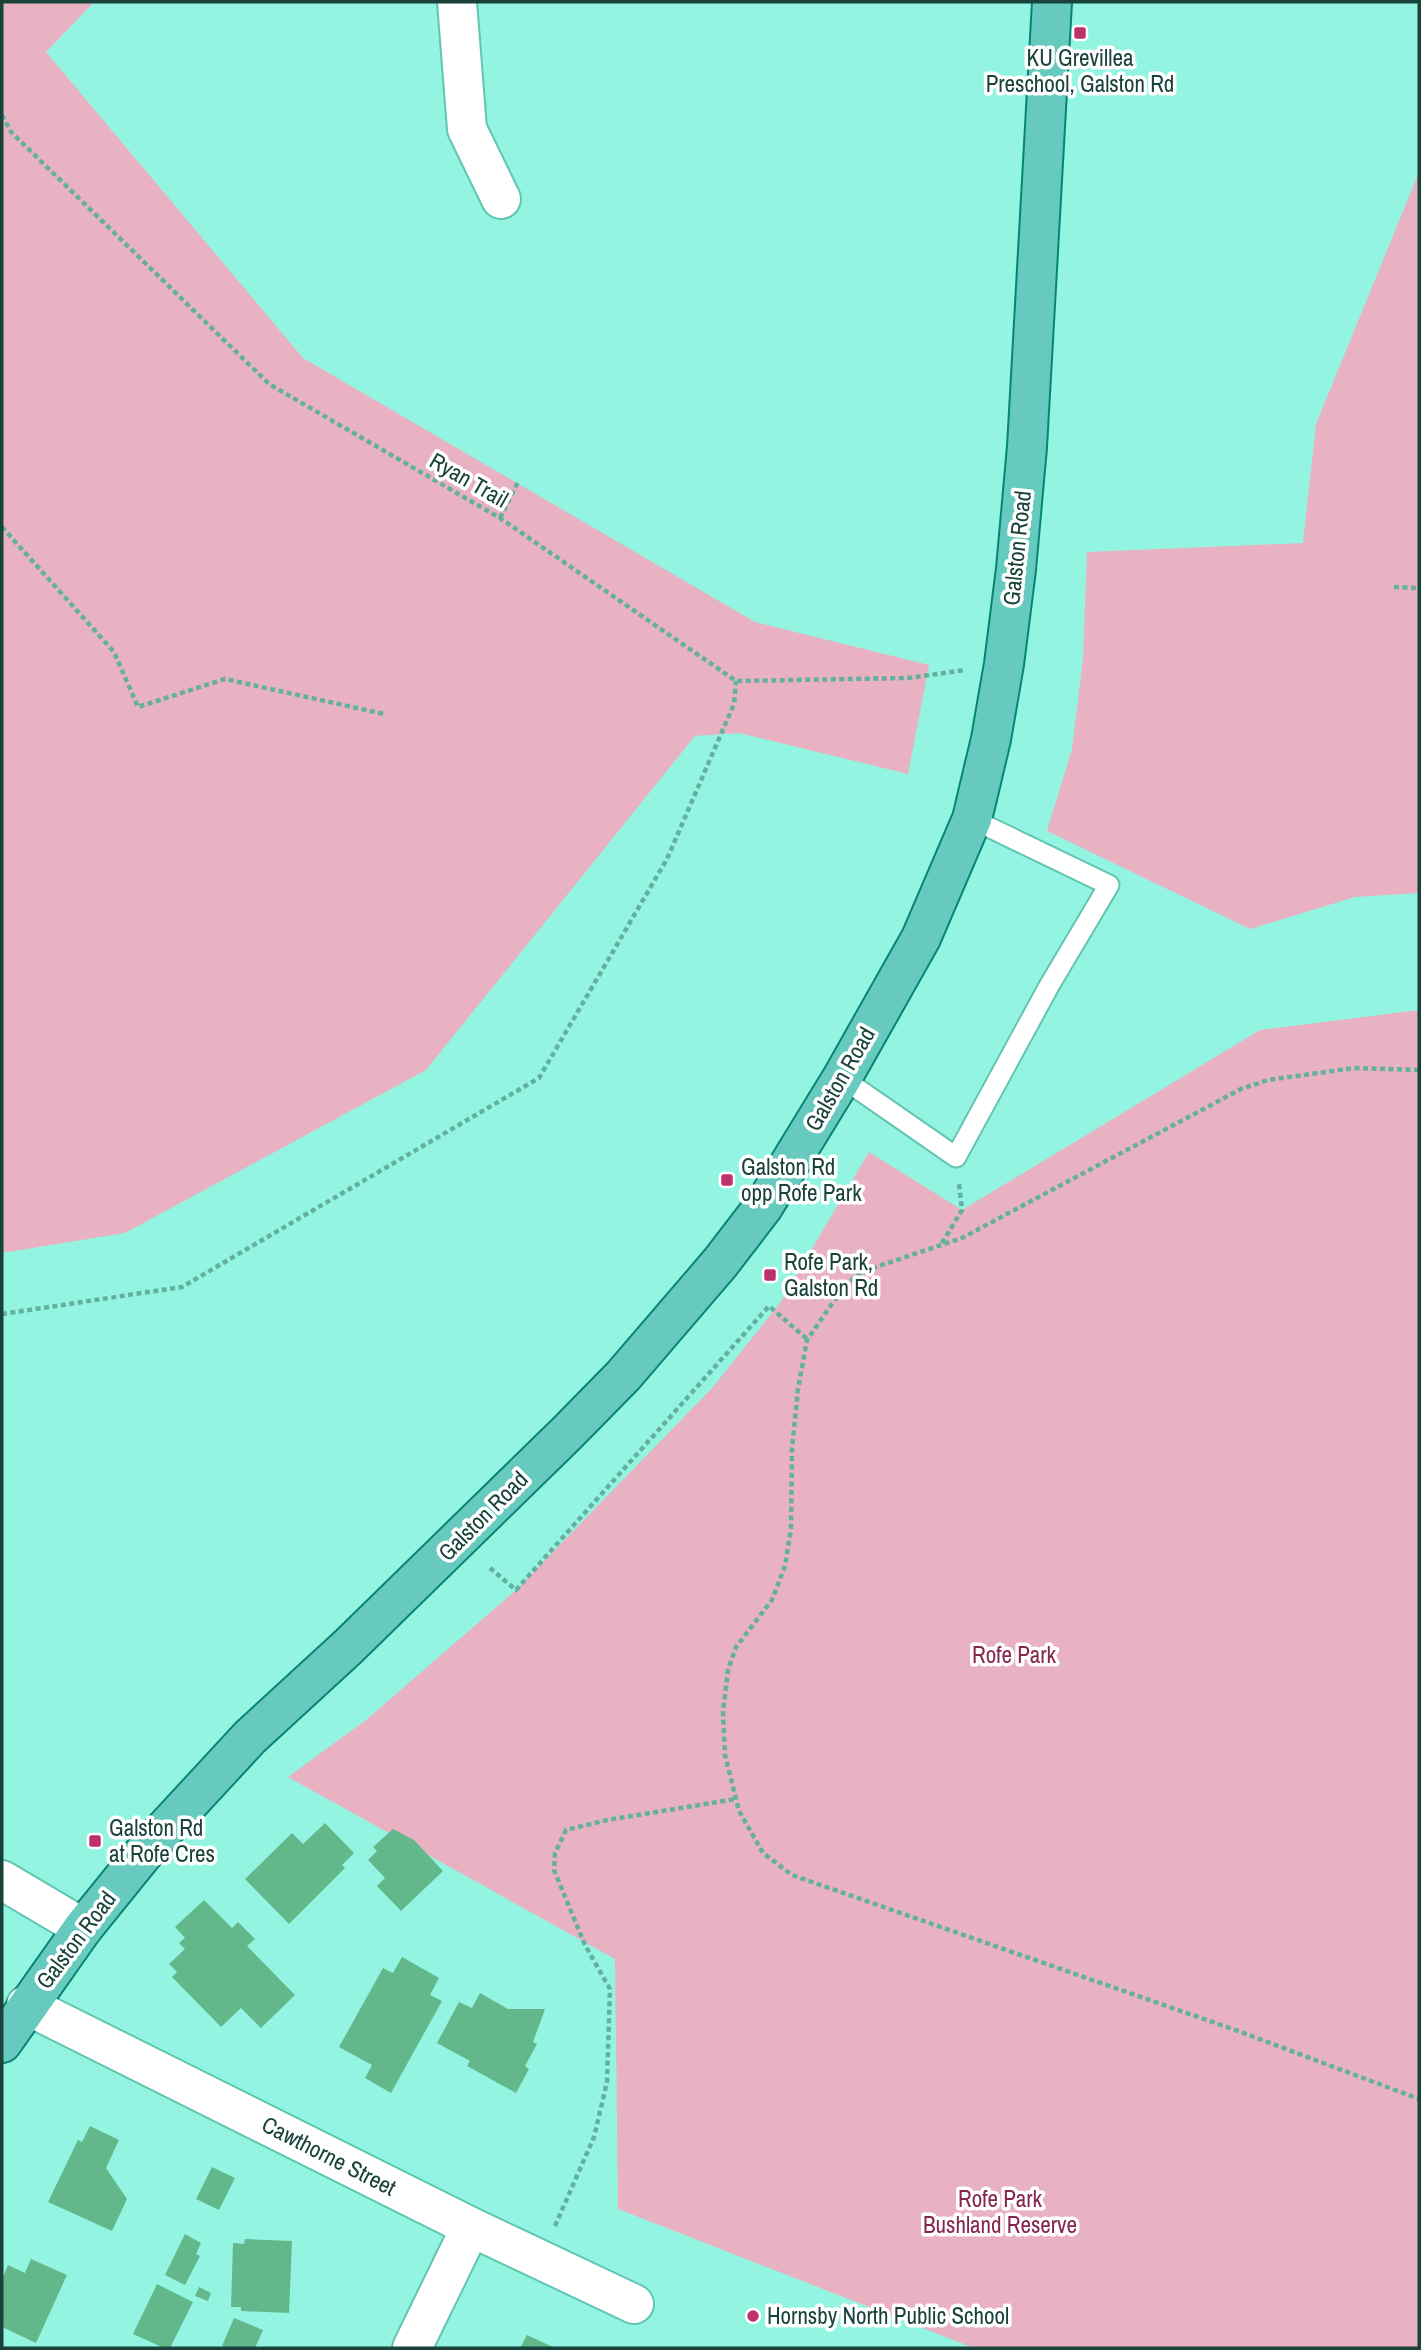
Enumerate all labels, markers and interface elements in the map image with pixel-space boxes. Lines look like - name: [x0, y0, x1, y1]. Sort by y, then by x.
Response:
- marker: KU Grevillea Preschool, Galston Rd: [1072, 25, 1088, 41]
- place label: KU Grevillea Preschool, Galston Rd: [986, 42, 1174, 99]
- street label: Ryan Trail: [424, 445, 514, 514]
- street label: Galston Road: [995, 489, 1038, 607]
- street label: Galston Road: [797, 1021, 882, 1136]
- place label: Galston Rd opp Rofe Park: [741, 1151, 862, 1208]
- marker: Galston Rd opp Rofe Park: [719, 1172, 735, 1188]
- place label: Rofe Park, Galston Rd: [784, 1246, 878, 1303]
- marker: Rofe Park, Galston Rd: [762, 1267, 778, 1283]
- street label: Galston Road: [431, 1464, 534, 1567]
- park label: Rofe Park: [972, 1639, 1056, 1670]
- place label: Galston Rd at Rofe Cres: [109, 1812, 215, 1869]
- marker: Galston Rd at Rofe Cres: [87, 1833, 103, 1849]
- street label: Galston Road: [29, 1884, 123, 1995]
- street label: Cawthorne Street: [257, 2108, 402, 2203]
- park label: Rofe Park Bushland Reserve: [923, 2183, 1077, 2240]
- place label: Hornsby North Public School: [767, 2300, 1009, 2331]
- marker: Hornsby North Public School: [745, 2308, 761, 2324]

